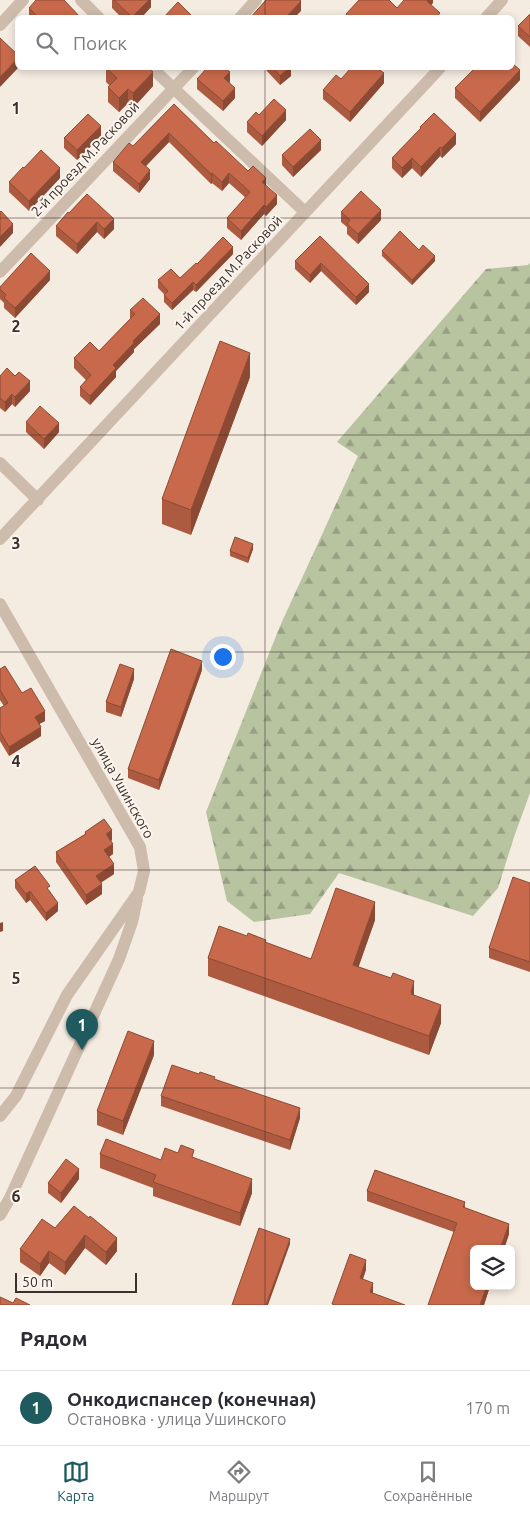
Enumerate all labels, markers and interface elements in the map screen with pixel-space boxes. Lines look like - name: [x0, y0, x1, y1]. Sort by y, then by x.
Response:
- search box: [15, 15, 515, 70]
- icon: search: [33, 29, 61, 57]
- text: Поиск: [73, 32, 127, 54]
- street label: 2-й проезд М.Расковой: [28, 98, 142, 220]
- text: 1: [11, 99, 21, 117]
- street label: 1-й проезд М.Расковой: [171, 212, 285, 334]
- text: 2: [11, 317, 21, 335]
- text: 3: [11, 534, 21, 552]
- your location: [210, 644, 236, 670]
- street label: улица Ушинского: [89, 735, 157, 841]
- text: 4: [11, 752, 21, 770]
- text: 5: [11, 969, 21, 987]
- pin: 1: [66, 1009, 98, 1050]
- text: 6: [11, 1187, 21, 1205]
- map controls: [470, 1245, 515, 1290]
- button: layers: [470, 1245, 515, 1290]
- scale bar: [15, 1270, 138, 1293]
- text: 50 m: [22, 1274, 53, 1290]
- text: Рядом: [20, 1326, 88, 1350]
- text: Онкодиспансер (конечная): [67, 1388, 317, 1410]
- text: 1: [31, 1399, 41, 1417]
- text: 170 m: [465, 1399, 510, 1417]
- text: Остановка · улица Ушинского: [67, 1410, 286, 1428]
- tab: Карта: [57, 1458, 94, 1504]
- tab: Маршрут: [209, 1458, 269, 1504]
- tab: Сохранённые: [383, 1458, 473, 1504]

